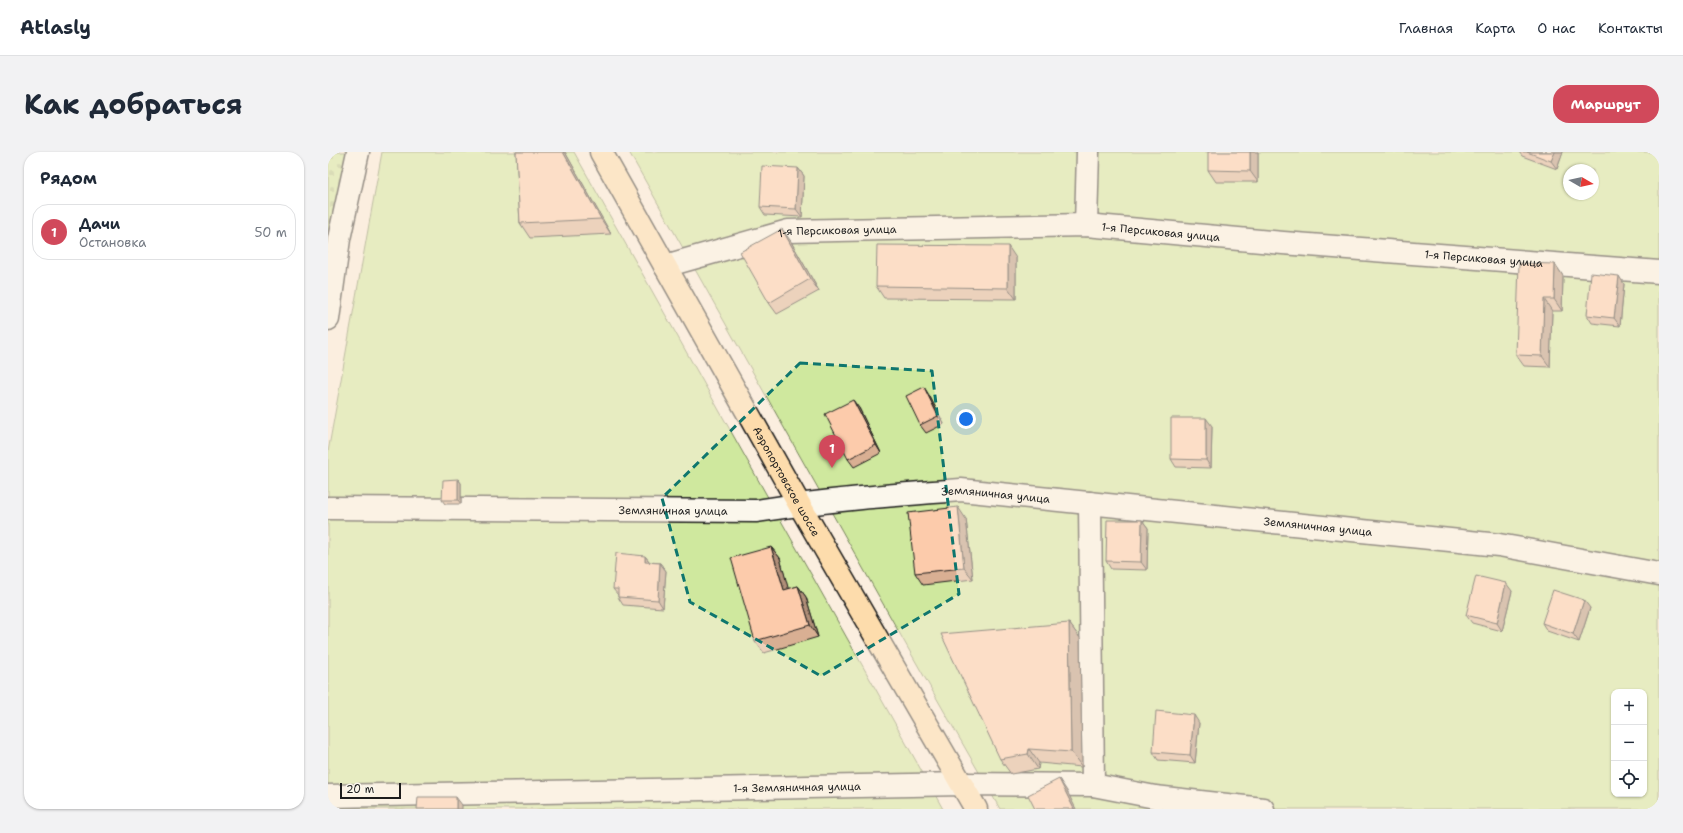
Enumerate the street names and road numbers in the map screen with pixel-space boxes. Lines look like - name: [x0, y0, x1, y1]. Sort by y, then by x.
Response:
- street label: 1-я Персиковая улица: [1101, 219, 1221, 245]
- street label: 1-я Персиковая улица: [776, 222, 897, 242]
- street label: 1-я Персиковая улица: [1424, 247, 1544, 271]
- street label: Аэропортовское шоссе: [749, 424, 823, 539]
- street label: Земляничная улица: [941, 483, 1051, 507]
- street label: Земляничная улица: [618, 503, 728, 519]
- street label: Земляничная улица: [1263, 514, 1373, 540]
- street label: 1-я Земляничная улица: [733, 779, 861, 796]

